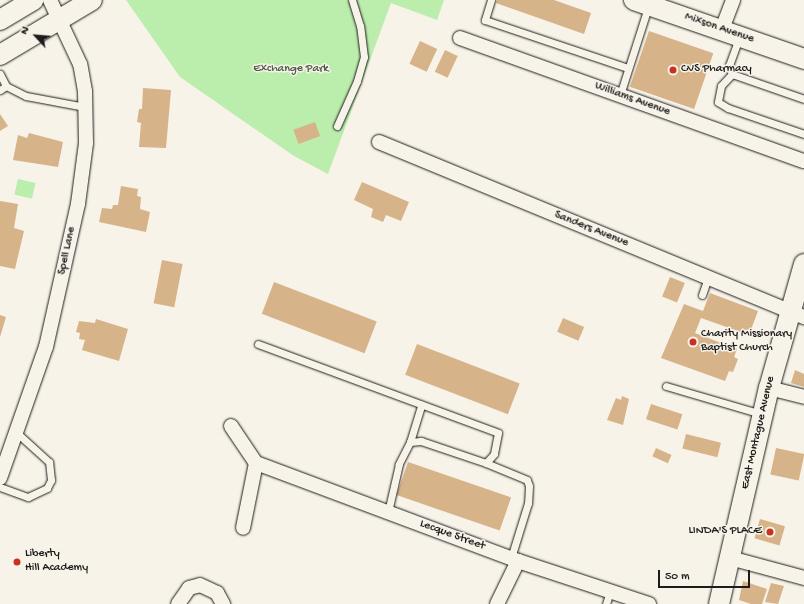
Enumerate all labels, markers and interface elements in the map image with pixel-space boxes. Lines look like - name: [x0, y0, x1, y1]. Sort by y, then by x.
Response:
- street label: Mixson Avenue: [682, 10, 756, 48]
- north arrow: [16, 16, 56, 56]
- text: N: [18, 25, 32, 37]
- park label: Exchange Park: [253, 63, 329, 77]
- place label: CVS Pharmacy: [681, 63, 752, 77]
- marker: CVS Pharmacy: [668, 65, 678, 75]
- street label: Williams Avenue: [592, 80, 672, 120]
- street label: Sanders Avenue: [552, 209, 630, 251]
- street label: Spell Lane: [56, 226, 80, 276]
- place label: Charity Missionary Baptist Church: [701, 328, 792, 356]
- marker: Charity Missionary Baptist Church: [688, 337, 698, 347]
- street label: East Montague Avenue: [739, 375, 779, 491]
- street label: Lecque Street: [417, 518, 487, 554]
- place label: LINDA'S PLACE: [688, 525, 762, 539]
- marker: LINDA'S PLACE: [765, 527, 775, 537]
- place label: Liberty Hill Academy: [25, 548, 88, 576]
- marker: Liberty Hill Academy: [12, 557, 22, 567]
- scale bar: [660, 562, 752, 588]
- text: 50 m: [665, 570, 690, 584]

